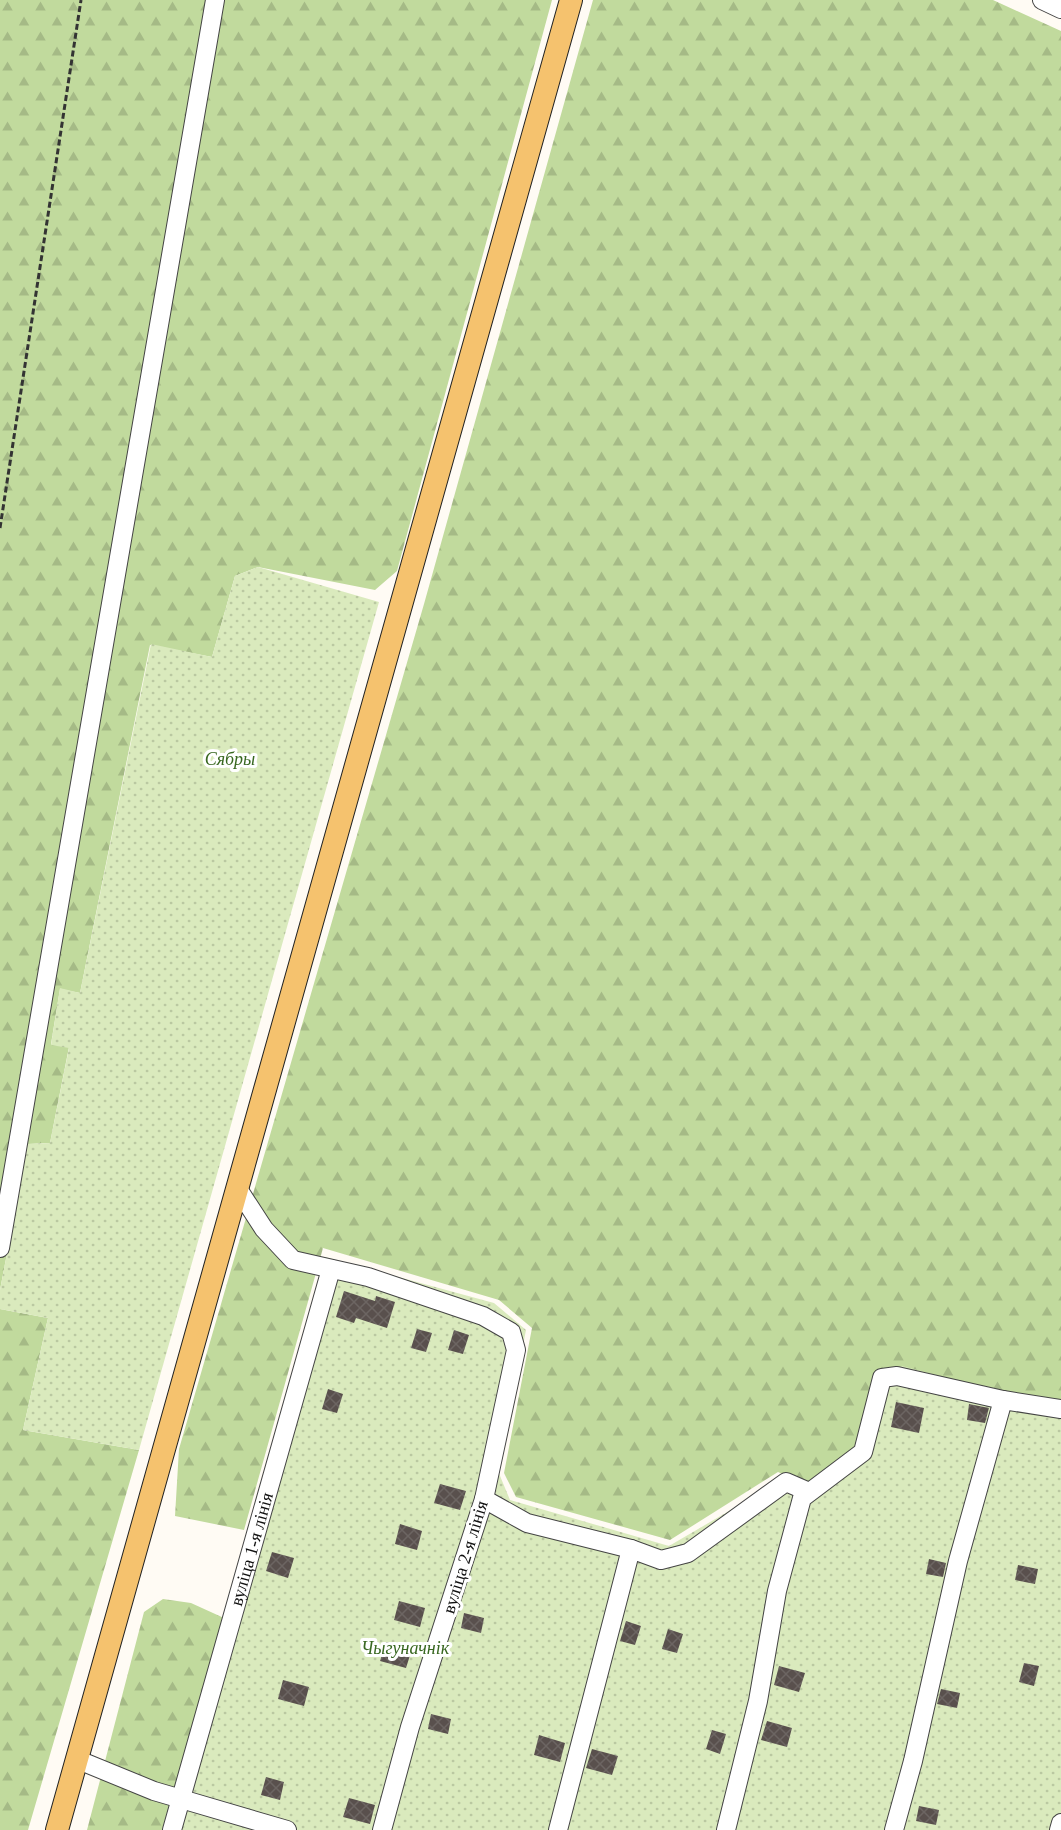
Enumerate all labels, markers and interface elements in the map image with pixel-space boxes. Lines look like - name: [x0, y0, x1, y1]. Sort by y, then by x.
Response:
- park label: Сябры: [205, 749, 255, 769]
- street label: вуліца 1-я лінія: [226, 1490, 277, 1608]
- street label: вуліца 2-я лінія: [438, 1498, 492, 1616]
- park label: Чыгуначнік: [361, 1638, 450, 1658]

